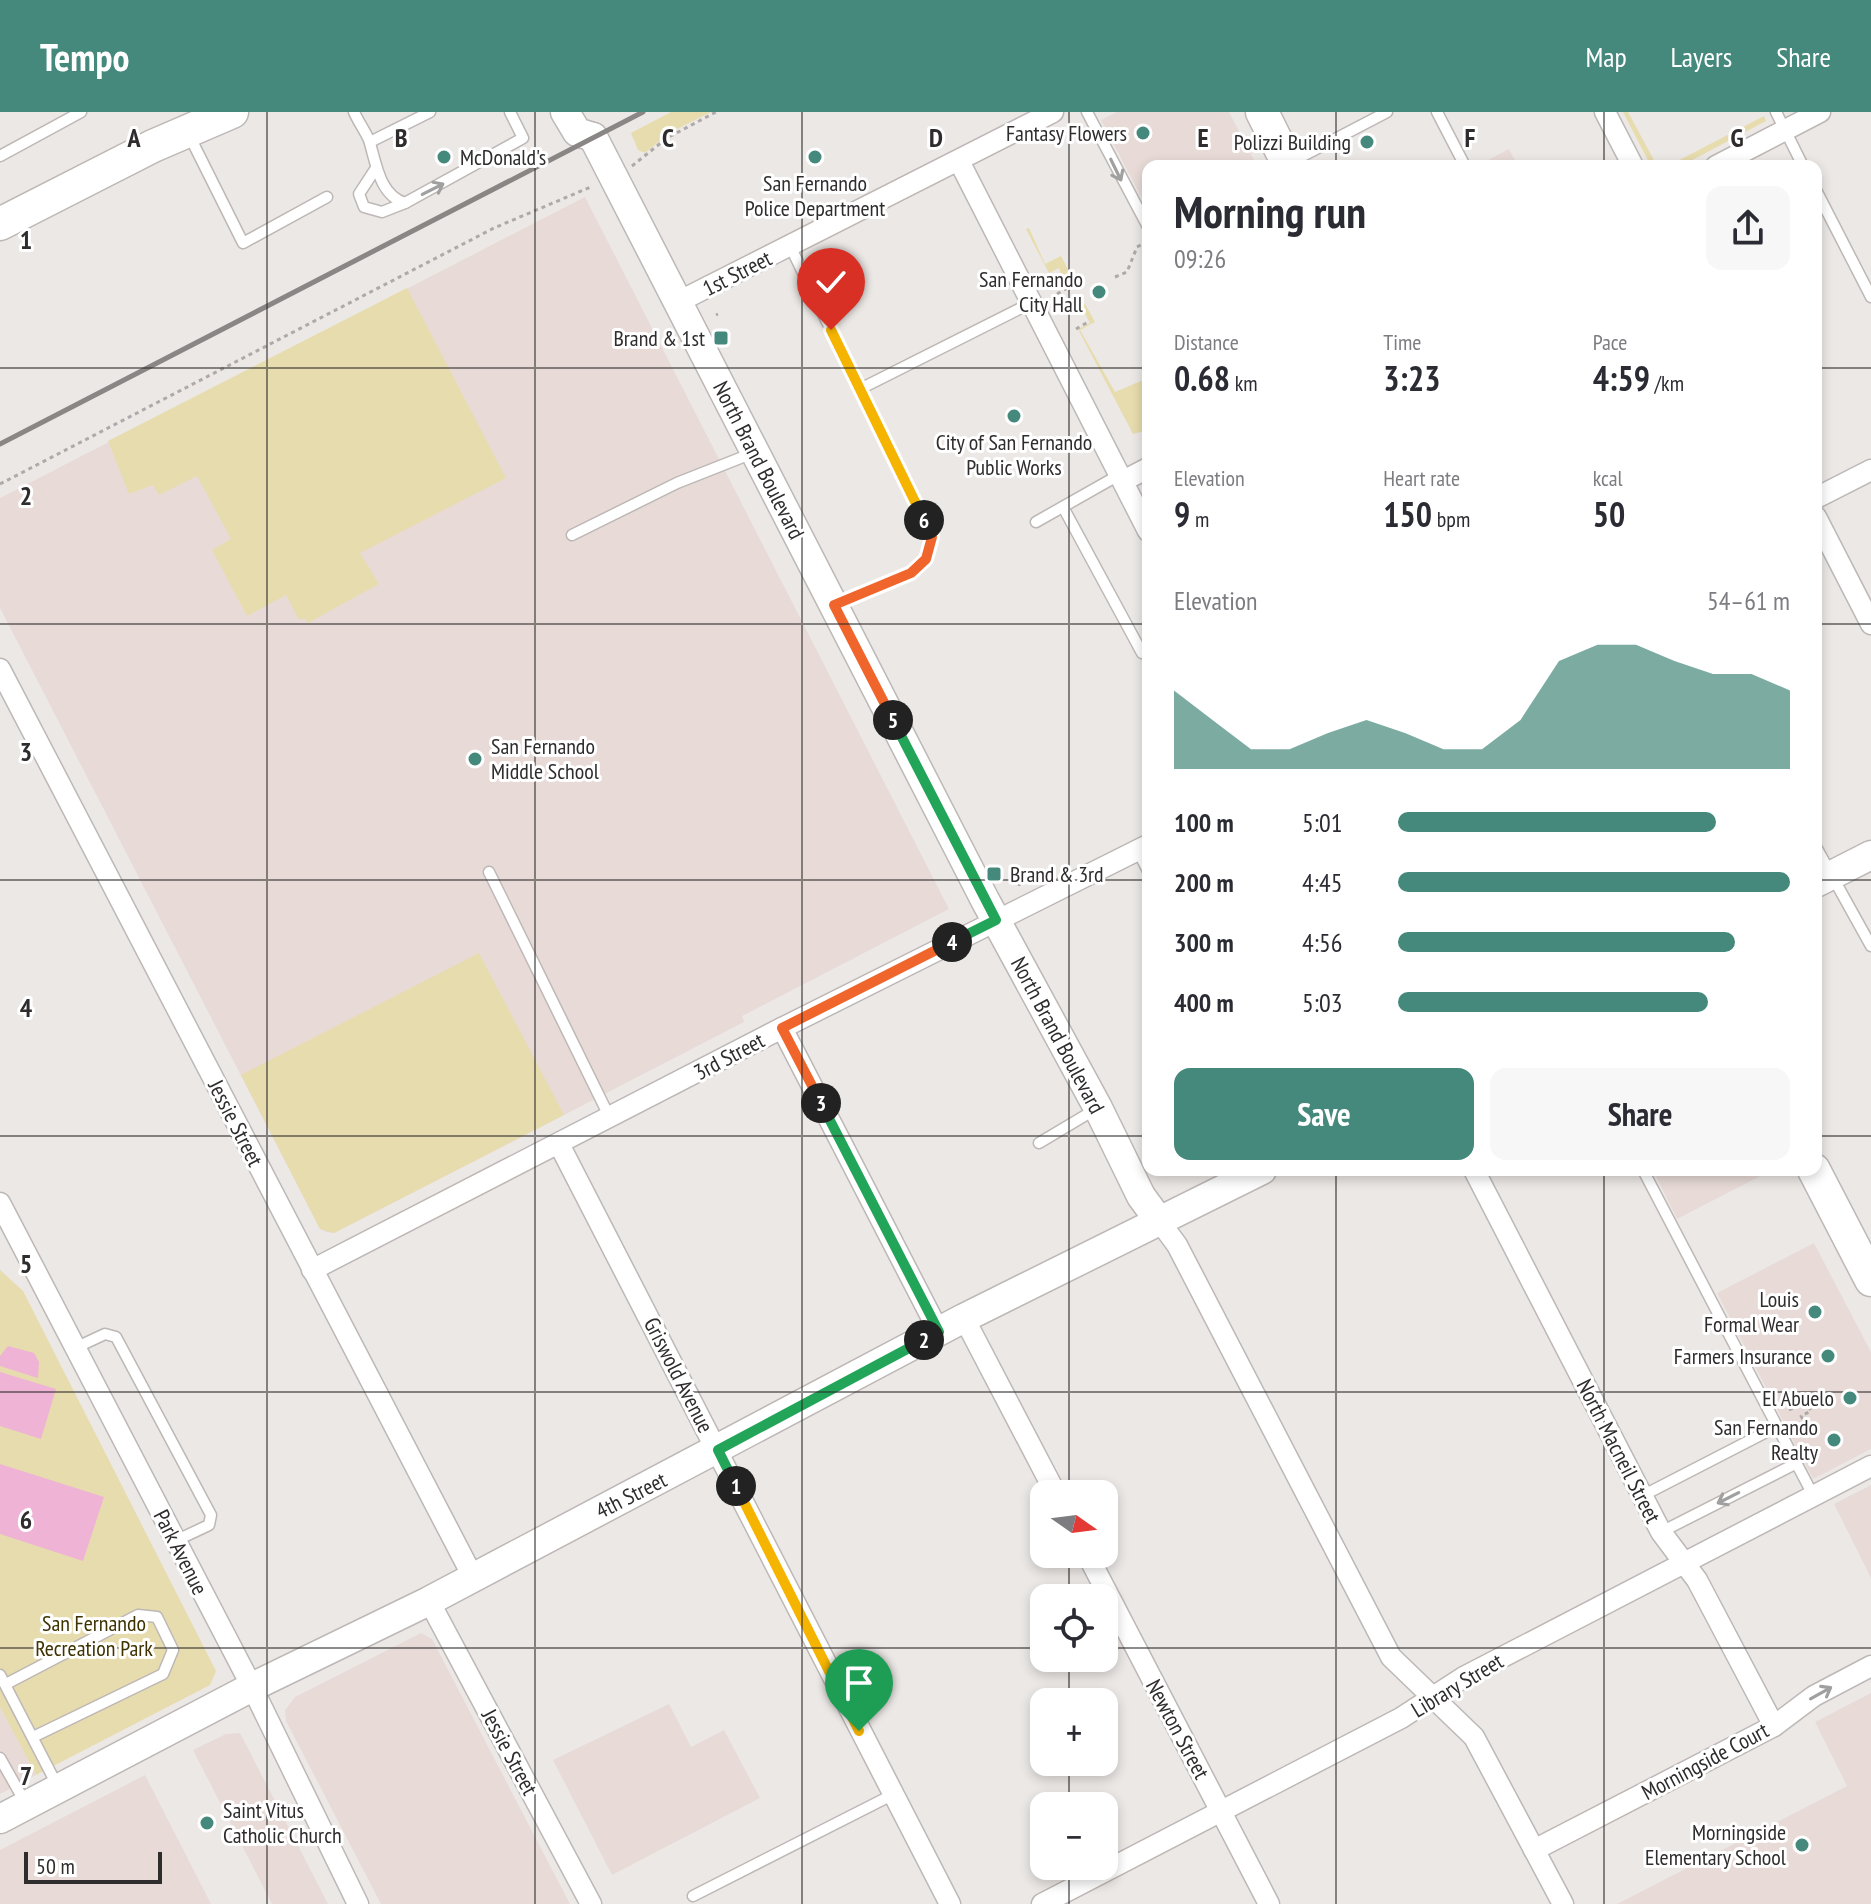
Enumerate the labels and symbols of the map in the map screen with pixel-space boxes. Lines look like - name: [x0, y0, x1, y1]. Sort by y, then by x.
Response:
- place label: Fantasy Flowers: [1006, 119, 1127, 147]
- text: A: [126, 121, 141, 154]
- text: B: [395, 121, 408, 154]
- text: C: [662, 121, 674, 154]
- text: D: [929, 121, 943, 154]
- text: E: [1197, 121, 1209, 154]
- text: F: [1465, 121, 1476, 154]
- text: G: [1730, 121, 1744, 154]
- marker: Fantasy Flowers: [1134, 124, 1152, 142]
- place label: Polizzi Building: [1234, 128, 1351, 156]
- marker: Polizzi Building: [1358, 133, 1376, 151]
- place label: McDonald's: [460, 143, 546, 171]
- marker: McDonald's: [435, 148, 453, 166]
- marker: San Fernando Police Department: [806, 148, 824, 166]
- one-way arrow: [1109, 158, 1125, 182]
- place label: San Fernando Police Department: [745, 169, 885, 222]
- one-way arrow: [420, 181, 444, 196]
- text: 1: [20, 223, 32, 256]
- street label: 1st Street: [698, 244, 776, 302]
- pin: [797, 248, 865, 330]
- place label: San Fernando City Hall: [979, 265, 1084, 318]
- marker: San Fernando City Hall: [1090, 283, 1108, 301]
- place label: Brand & 1st: [613, 324, 705, 352]
- marker: Brand & 1st: [712, 329, 730, 347]
- street label: North Brand Boulevard: [707, 376, 811, 544]
- marker: City of San Fernando Public Works: [1005, 407, 1023, 425]
- place label: City of San Fernando Public Works: [936, 428, 1092, 481]
- text: 2: [20, 479, 32, 512]
- pin: 6: [904, 500, 944, 540]
- pin: 5: [873, 700, 913, 740]
- place label: San Fernando Middle School: [491, 732, 600, 785]
- text: 3: [20, 735, 32, 768]
- marker: San Fernando Middle School: [466, 750, 484, 768]
- place label: Brand & 3rd: [1010, 860, 1104, 888]
- marker: Brand & 3rd: [985, 865, 1003, 883]
- pin: 4: [932, 922, 972, 962]
- street label: North Brand Boulevard: [1005, 952, 1111, 1118]
- text: 4: [20, 991, 33, 1024]
- street label: 3rd Street: [689, 1026, 769, 1086]
- street label: Jessie Street: [202, 1074, 270, 1171]
- pin: 3: [801, 1083, 841, 1123]
- text: 5: [20, 1247, 32, 1280]
- place label: Louis Formal Wear: [1704, 1285, 1799, 1338]
- marker: Louis Formal Wear: [1806, 1303, 1824, 1321]
- street label: Griswold Avenue: [638, 1313, 720, 1437]
- pin: 2: [904, 1320, 944, 1360]
- place label: Farmers Insurance: [1674, 1342, 1812, 1370]
- marker: Farmers Insurance: [1819, 1347, 1837, 1365]
- street label: North Macneil Street: [1571, 1374, 1667, 1528]
- place label: El Abuelo: [1762, 1384, 1834, 1412]
- marker: El Abuelo: [1841, 1389, 1859, 1407]
- place label: San Fernando Realty: [1714, 1413, 1819, 1466]
- marker: San Fernando Realty: [1825, 1431, 1843, 1449]
- street label: 4th Street: [591, 1465, 671, 1525]
- pin: 1: [716, 1466, 756, 1506]
- north arrow: [1030, 1480, 1118, 1568]
- one-way arrow: [1716, 1491, 1740, 1506]
- text: 6: [20, 1503, 32, 1536]
- street label: Park Avenue: [148, 1505, 214, 1599]
- park label: San Fernando Recreation Park: [35, 1609, 153, 1662]
- street label: Library Street: [1406, 1647, 1508, 1723]
- pin: [825, 1649, 893, 1731]
- street label: Newton Street: [1140, 1674, 1216, 1784]
- one-way arrow: [1808, 1684, 1832, 1700]
- street label: Jessie Street: [475, 1703, 544, 1800]
- street label: Morningside Court: [1637, 1716, 1773, 1806]
- text: 7: [20, 1759, 32, 1792]
- place label: Saint Vitus Catholic Church: [223, 1796, 342, 1849]
- marker: Saint Vitus Catholic Church: [198, 1814, 216, 1832]
- place label: Morningside Elementary School: [1645, 1818, 1787, 1871]
- marker: Morningside Elementary School: [1793, 1836, 1811, 1854]
- scale bar: [24, 1848, 162, 1884]

